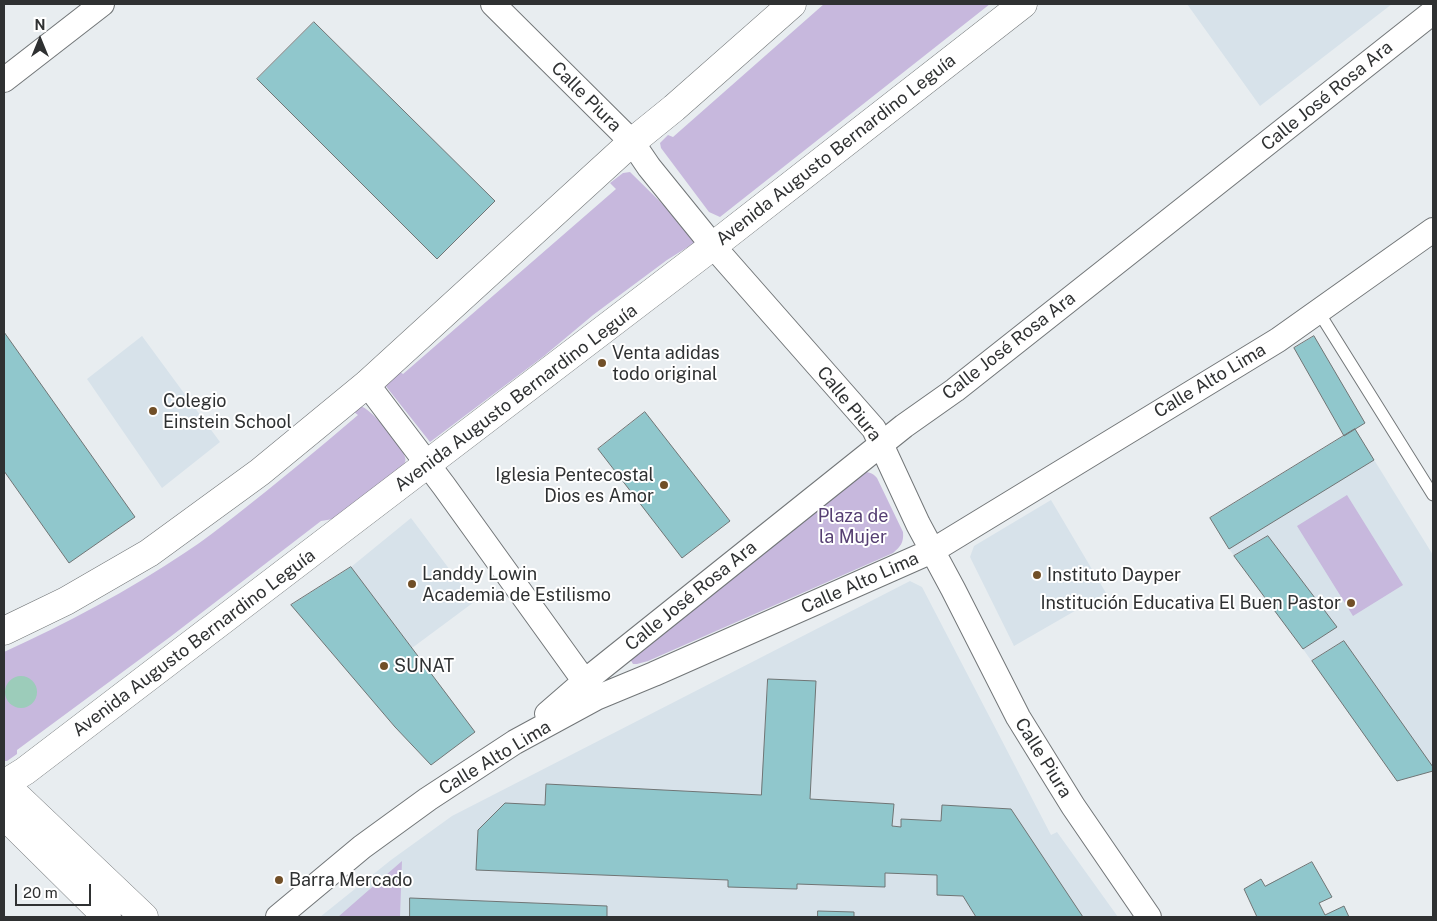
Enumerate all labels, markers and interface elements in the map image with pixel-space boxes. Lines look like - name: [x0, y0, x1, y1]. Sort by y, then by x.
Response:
- north arrow: [15, 15, 65, 65]
- text: N: [35, 17, 45, 33]
- street label: Calle José Rosa Ara: [1257, 36, 1397, 156]
- street label: Avenida Augusto Bernardino Leguía: [712, 50, 960, 250]
- street label: Calle Piura: [546, 57, 626, 137]
- street label: Calle José Rosa Ara: [938, 287, 1080, 405]
- street label: Avenida Augusto Bernardino Leguía: [390, 300, 642, 496]
- street label: Calle Alto Lima: [1150, 339, 1270, 423]
- place label: Venta adidas todo original: [612, 342, 720, 384]
- marker: Venta adidas todo original: [596, 357, 608, 369]
- street label: Calle Piura: [812, 362, 886, 446]
- place label: Colegio Einstein School: [163, 390, 292, 432]
- marker: Colegio Einstein School: [147, 405, 159, 417]
- place label: Iglesia Pentecostal Dios es Amor: [495, 464, 654, 506]
- marker: Iglesia Pentecostal Dios es Amor: [658, 479, 670, 491]
- park label: Plaza de la Mujer: [818, 505, 888, 548]
- street label: Calle José Rosa Ara: [621, 536, 761, 656]
- street label: Avenida Augusto Bernardino Leguía: [68, 545, 320, 741]
- street label: Calle Alto Lima: [798, 547, 922, 619]
- place label: Landdy Lowin Academia de Estilismo: [422, 563, 611, 606]
- place label: Instituto Dayper: [1047, 564, 1181, 586]
- marker: Instituto Dayper: [1031, 569, 1043, 581]
- marker: Landdy Lowin Academia de Estilismo: [406, 578, 418, 590]
- place label: Institución Educativa El Buen Pastor: [1040, 592, 1341, 614]
- marker: Institución Educativa El Buen Pastor: [1345, 597, 1357, 609]
- place label: SUNAT: [394, 655, 454, 677]
- marker: SUNAT: [378, 660, 390, 672]
- street label: Calle Piura: [1010, 714, 1076, 802]
- street label: Calle Alto Lima: [435, 716, 555, 800]
- place label: Barra Mercado: [289, 869, 413, 891]
- scale bar: [18, 874, 94, 906]
- marker: Barra Mercado: [273, 874, 285, 886]
- text: 20 m: [23, 884, 58, 901]

